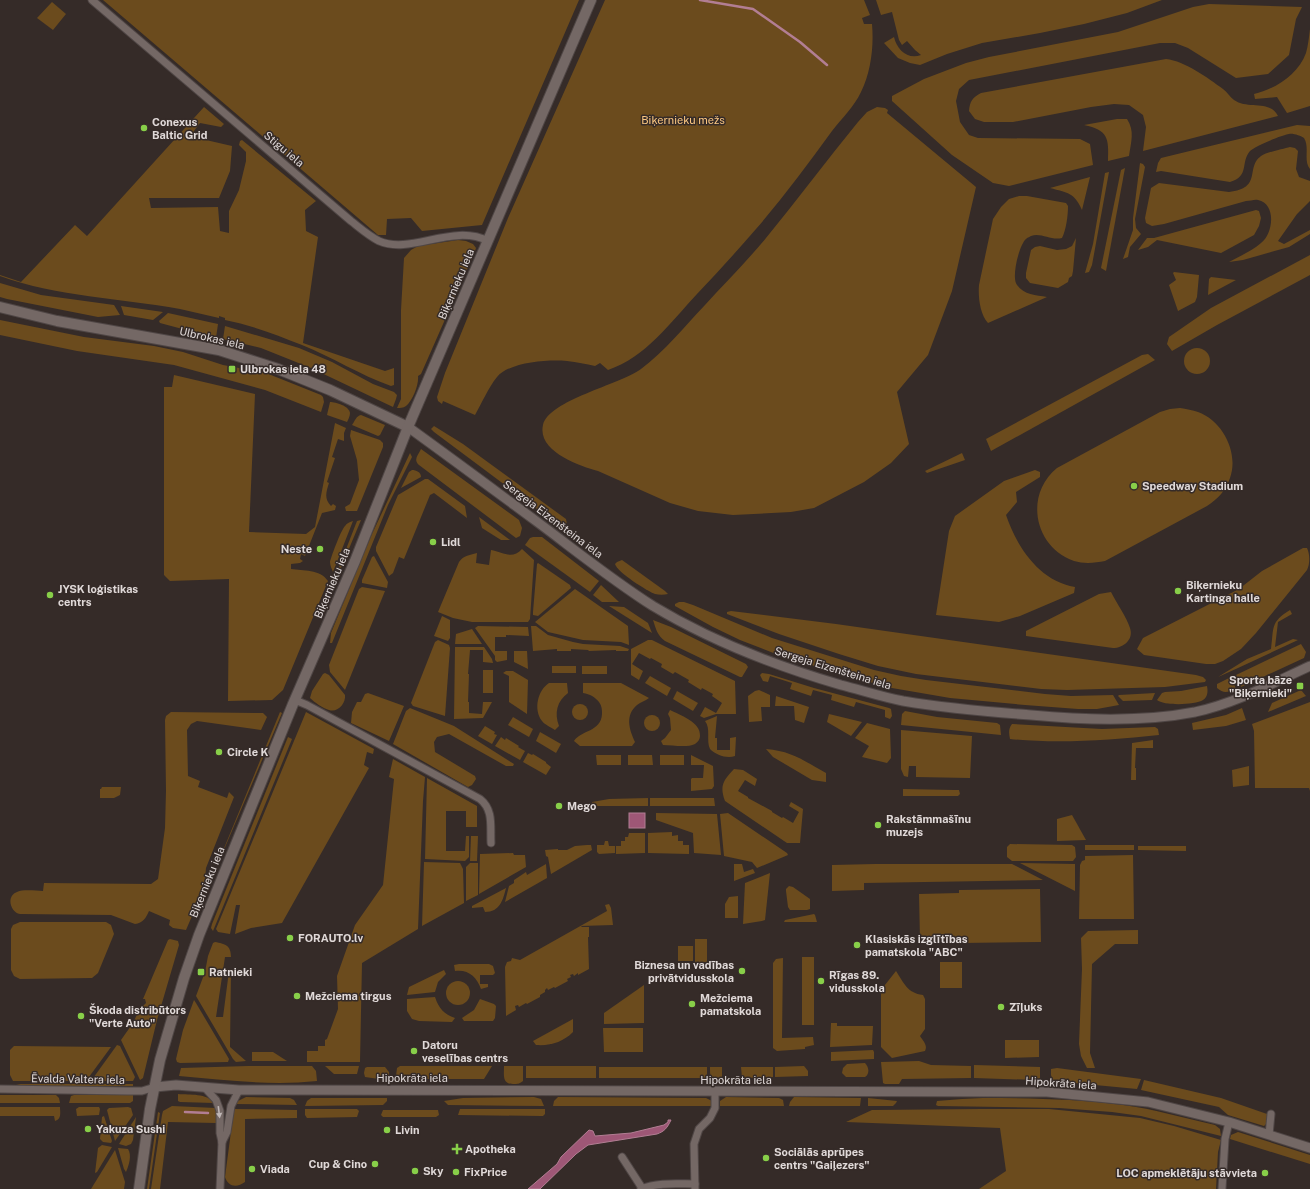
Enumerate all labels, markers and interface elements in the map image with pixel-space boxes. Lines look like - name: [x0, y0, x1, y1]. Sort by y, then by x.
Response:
- park label: Biķernieku mežs: [641, 114, 725, 126]
- place label: Conexus Baltic Grid: [152, 116, 207, 141]
- marker: Conexus Baltic Grid: [139, 123, 149, 133]
- street label: Stigu iela: [262, 129, 306, 169]
- street label: Biķernieku iela: [436, 247, 476, 321]
- street label: Ulbrokas iela: [178, 325, 246, 351]
- place label: Ulbrokas iela 48: [240, 363, 326, 375]
- marker: Ulbrokas iela 48: [227, 364, 237, 374]
- street label: Sergeja Eizenšteina iela: [501, 478, 605, 560]
- place label: Speedway Stadium: [1142, 480, 1243, 492]
- marker: Speedway Stadium: [1129, 481, 1139, 491]
- place label: Lidl: [441, 536, 461, 548]
- marker: Lidl: [428, 537, 438, 547]
- place label: Neste: [281, 543, 312, 555]
- marker: Neste: [315, 544, 325, 554]
- street label: Biķernieku iela: [312, 546, 352, 620]
- place label: Biķernieku Kartinga halle: [1186, 579, 1260, 604]
- place label: JYSK loģistikas centrs: [58, 583, 138, 608]
- marker: Biķernieku Kartinga halle: [1173, 586, 1183, 596]
- marker: JYSK loģistikas centrs: [45, 590, 55, 600]
- street label: Sergeja Eizenšteina iela: [773, 645, 893, 691]
- place label: Sporta bāze "Biķernieki": [1229, 674, 1292, 700]
- marker: Sporta bāze "Biķernieki": [1295, 681, 1305, 691]
- place label: Circle K: [227, 746, 268, 758]
- marker: Circle K: [214, 747, 224, 757]
- place label: Mego: [567, 800, 596, 812]
- marker: Mego: [554, 801, 564, 811]
- place label: Rakstāmmašīnu muzejs: [886, 813, 971, 838]
- marker: Rakstāmmašīnu muzejs: [873, 820, 883, 830]
- street label: Biķernieku iela: [187, 845, 227, 919]
- place label: FORAUTO.lv: [298, 932, 363, 944]
- marker: FORAUTO.lv: [285, 933, 295, 943]
- place label: Klasiskās izglītības pamatskola "ABC": [865, 933, 968, 958]
- marker: Klasiskās izglītības pamatskola "ABC": [852, 940, 862, 950]
- place label: Biznesa un vadības privātvidusskola: [634, 959, 734, 984]
- place label: Ratnieki: [209, 966, 252, 978]
- marker: Biznesa un vadības privātvidusskola: [737, 966, 747, 976]
- marker: Ratnieki: [196, 967, 206, 977]
- place label: Rīgas 89. vidusskola: [829, 969, 885, 994]
- marker: Rīgas 89. vidusskola: [816, 976, 826, 986]
- place label: Mežciema tirgus: [305, 990, 392, 1002]
- marker: Mežciema tirgus: [292, 991, 302, 1001]
- place label: Mežciema pamatskola: [700, 992, 761, 1017]
- marker: Mežciema pamatskola: [687, 999, 697, 1009]
- place label: Zīļuks: [1009, 1001, 1042, 1013]
- marker: Zīļuks: [996, 1002, 1006, 1012]
- place label: Škoda distribūtors "Verte Auto": [89, 1003, 186, 1029]
- marker: Škoda distribūtors "Verte Auto": [76, 1011, 86, 1021]
- place label: Datoru veselības centrs: [422, 1039, 508, 1064]
- marker: Datoru veselības centrs: [409, 1046, 419, 1056]
- street label: Ēvalda Valtera iela: [31, 1072, 125, 1086]
- street label: Hipokrāta iela: [376, 1072, 448, 1084]
- street label: Hipokrāta iela: [700, 1074, 772, 1086]
- street label: Hipokrāta iela: [1025, 1075, 1097, 1091]
- one-way arrow: [216, 1106, 222, 1118]
- place label: Yakuza Sushi: [96, 1123, 165, 1135]
- marker: Yakuza Sushi: [83, 1124, 93, 1134]
- place label: Livin: [395, 1124, 420, 1136]
- marker: Livin: [382, 1125, 392, 1135]
- place label: Apotheka: [465, 1143, 516, 1155]
- marker: Apotheka: [452, 1144, 462, 1154]
- place label: Sociālās aprūpes centrs "Gaiļezers": [774, 1146, 870, 1171]
- marker: Sociālās aprūpes centrs "Gaiļezers": [761, 1153, 771, 1163]
- place label: Cup & Cino: [309, 1158, 367, 1170]
- marker: Cup & Cino: [370, 1159, 380, 1169]
- place label: Viada: [260, 1163, 290, 1175]
- marker: Viada: [247, 1164, 257, 1174]
- place label: Sky: [423, 1165, 444, 1177]
- marker: Sky: [410, 1166, 420, 1176]
- place label: FixPrice: [464, 1166, 507, 1178]
- marker: FixPrice: [451, 1167, 461, 1177]
- place label: LOC apmeklētāju stāvvieta: [1116, 1167, 1257, 1179]
- marker: LOC apmeklētāju stāvvieta: [1260, 1168, 1270, 1178]

